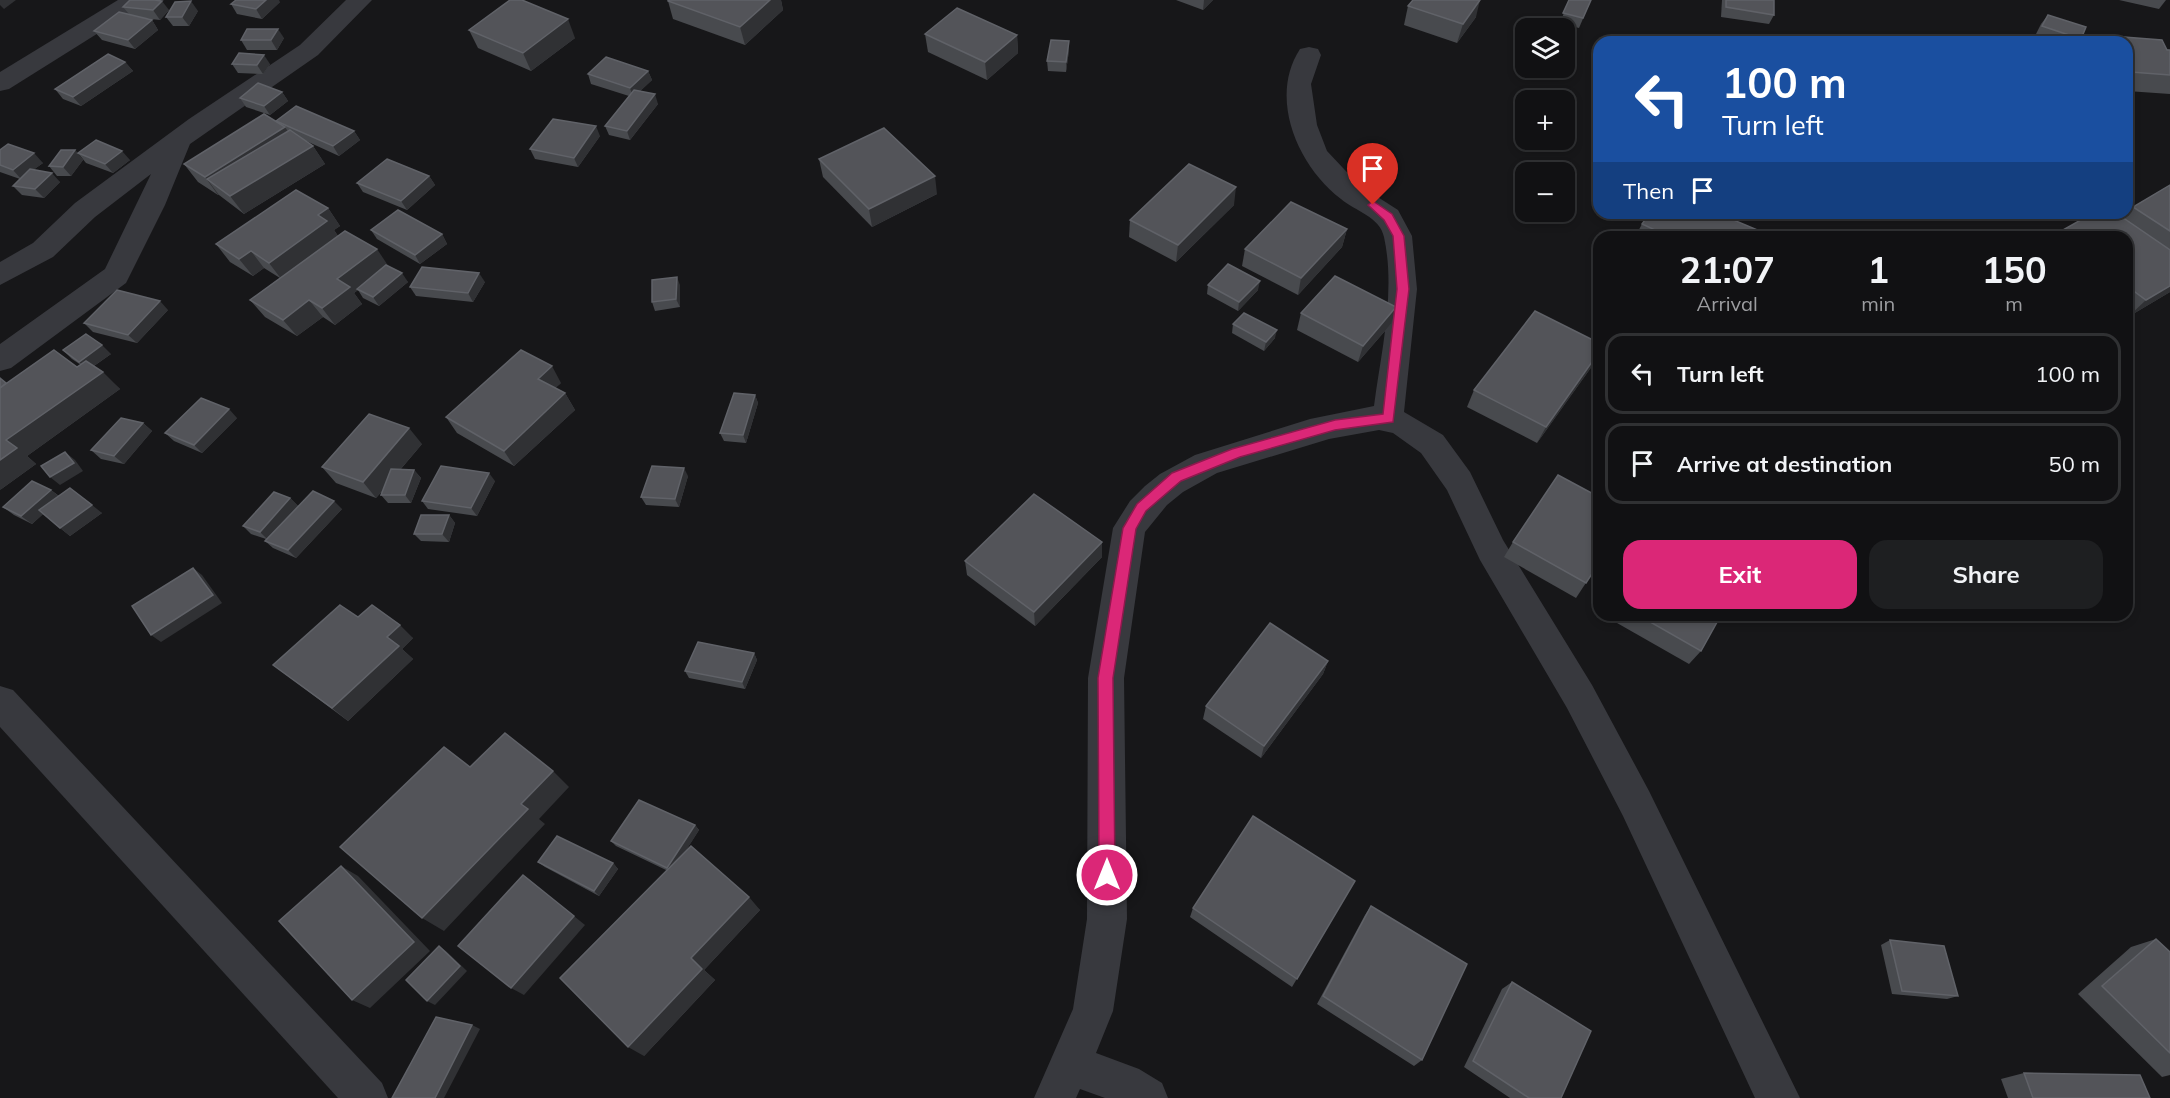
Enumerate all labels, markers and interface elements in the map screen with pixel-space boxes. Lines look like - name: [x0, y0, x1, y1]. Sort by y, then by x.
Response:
- map controls: [1515, 18, 1575, 222]
- button: layers: [1515, 18, 1575, 78]
- text: 100 m: [1722, 56, 1847, 109]
- icon: left: [1623, 60, 1701, 138]
- button: +: [1515, 90, 1575, 150]
- text: Turn left: [1722, 108, 1824, 142]
- pin: [1347, 143, 1398, 205]
- icon: arrive: [1356, 152, 1389, 185]
- button: −: [1515, 162, 1575, 222]
- icon: arrive: [1686, 174, 1719, 207]
- text: Then: [1623, 177, 1674, 205]
- text: 21:07: [1679, 247, 1775, 292]
- text: 1: [1867, 247, 1889, 292]
- text: 150: [1982, 247, 2047, 292]
- text: Arrival: [1697, 291, 1758, 316]
- text: min: [1861, 291, 1895, 316]
- text: m: [2005, 291, 2023, 316]
- icon: left: [1626, 357, 1659, 390]
- text: Turn left: [1677, 360, 1764, 388]
- text: 100 m: [2035, 360, 2100, 388]
- icon: arrive: [1626, 447, 1659, 480]
- text: Arrive at destination: [1677, 450, 1892, 478]
- text: 50 m: [2049, 450, 2100, 478]
- button: Exit: [1623, 540, 1857, 609]
- button: Share: [1869, 540, 2103, 609]
- position arrow: [1075, 843, 1139, 907]

